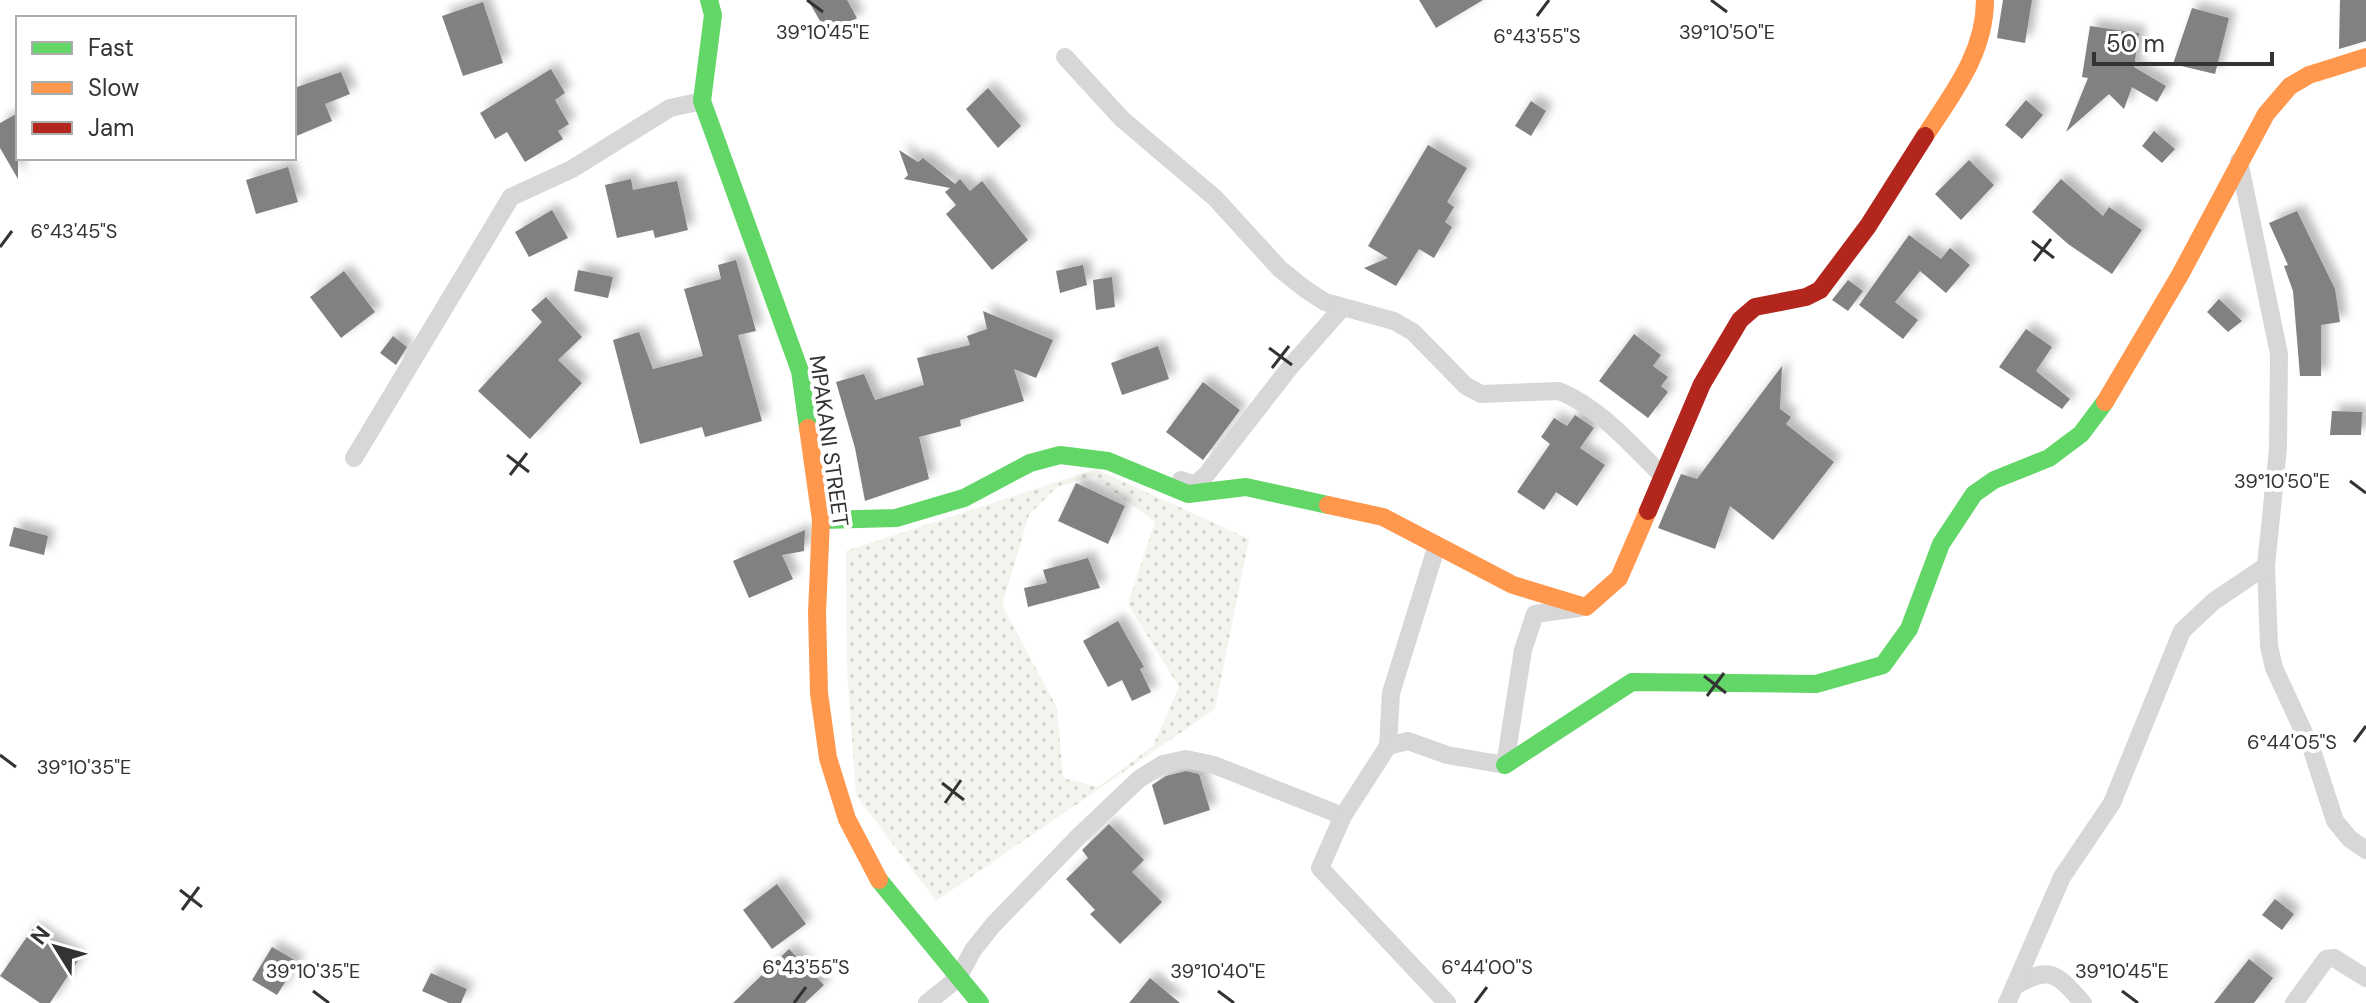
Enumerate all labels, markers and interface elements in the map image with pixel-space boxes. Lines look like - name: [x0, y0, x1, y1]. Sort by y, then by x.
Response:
- legend: [16, 16, 296, 160]
- scale bar: [2094, 16, 2272, 66]
- text: 39°10'45"E: [776, 19, 870, 45]
- text: 39°10'50"E: [1679, 19, 1775, 45]
- text: 6°43'55"S: [1493, 23, 1581, 49]
- text: 50 m: [2106, 28, 2165, 59]
- text: Fast: [88, 32, 134, 63]
- text: Slow: [88, 72, 139, 103]
- text: Jam: [88, 112, 134, 143]
- text: 6°43'45"S: [31, 218, 117, 244]
- street label: MPAKANI STREET: [803, 354, 855, 528]
- text: 39°10'50"E: [2234, 468, 2330, 494]
- text: 6°44'05"S: [2247, 729, 2337, 755]
- text: 39°10'35"E: [37, 754, 131, 780]
- north arrow: [16, 907, 96, 987]
- text: N: [24, 920, 57, 950]
- text: 6°43'55"S: [762, 954, 850, 980]
- text: 6°44'00"S: [1441, 954, 1533, 980]
- text: 39°10'35"E: [266, 958, 360, 984]
- text: 39°10'40"E: [1170, 958, 1266, 984]
- text: 39°10'45"E: [2075, 958, 2169, 984]

